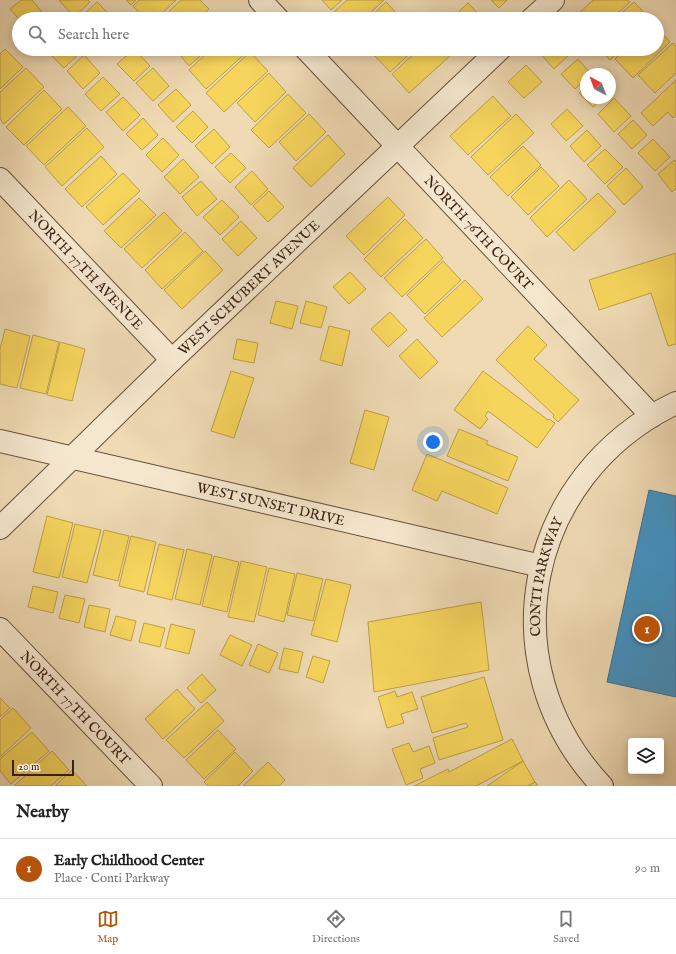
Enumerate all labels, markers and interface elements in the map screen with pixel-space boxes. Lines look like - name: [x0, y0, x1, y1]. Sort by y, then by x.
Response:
- search box: [12, 12, 664, 56]
- icon: search: [26, 23, 48, 45]
- text: Search here: [58, 25, 129, 44]
- north arrow: [580, 68, 616, 104]
- street label: NORTH 76TH COURT: [420, 172, 537, 295]
- street label: NORTH 77TH AVENUE: [24, 207, 147, 334]
- street label: WEST SCHUBERT AVENUE: [175, 216, 324, 360]
- your location: [423, 432, 443, 452]
- street label: WEST SUNSET DRIVE: [195, 479, 347, 530]
- street label: CONTI PARKWAY: [527, 513, 568, 637]
- pin: 1: [634, 614, 660, 644]
- street label: NORTH 77TH COURT: [16, 647, 134, 770]
- map controls: [628, 738, 664, 774]
- button: layers: [628, 738, 664, 774]
- scale bar: [12, 758, 74, 777]
- text: 20 m: [18, 760, 39, 774]
- text: Nearby: [16, 802, 69, 823]
- text: Early Childhood Center: [54, 851, 204, 870]
- text: 1: [27, 860, 31, 877]
- text: 90 m: [635, 860, 660, 877]
- text: Place · Conti Parkway: [54, 870, 170, 887]
- tab: Map: [97, 908, 119, 946]
- tab: Directions: [312, 908, 360, 946]
- tab: Saved: [553, 908, 579, 946]

